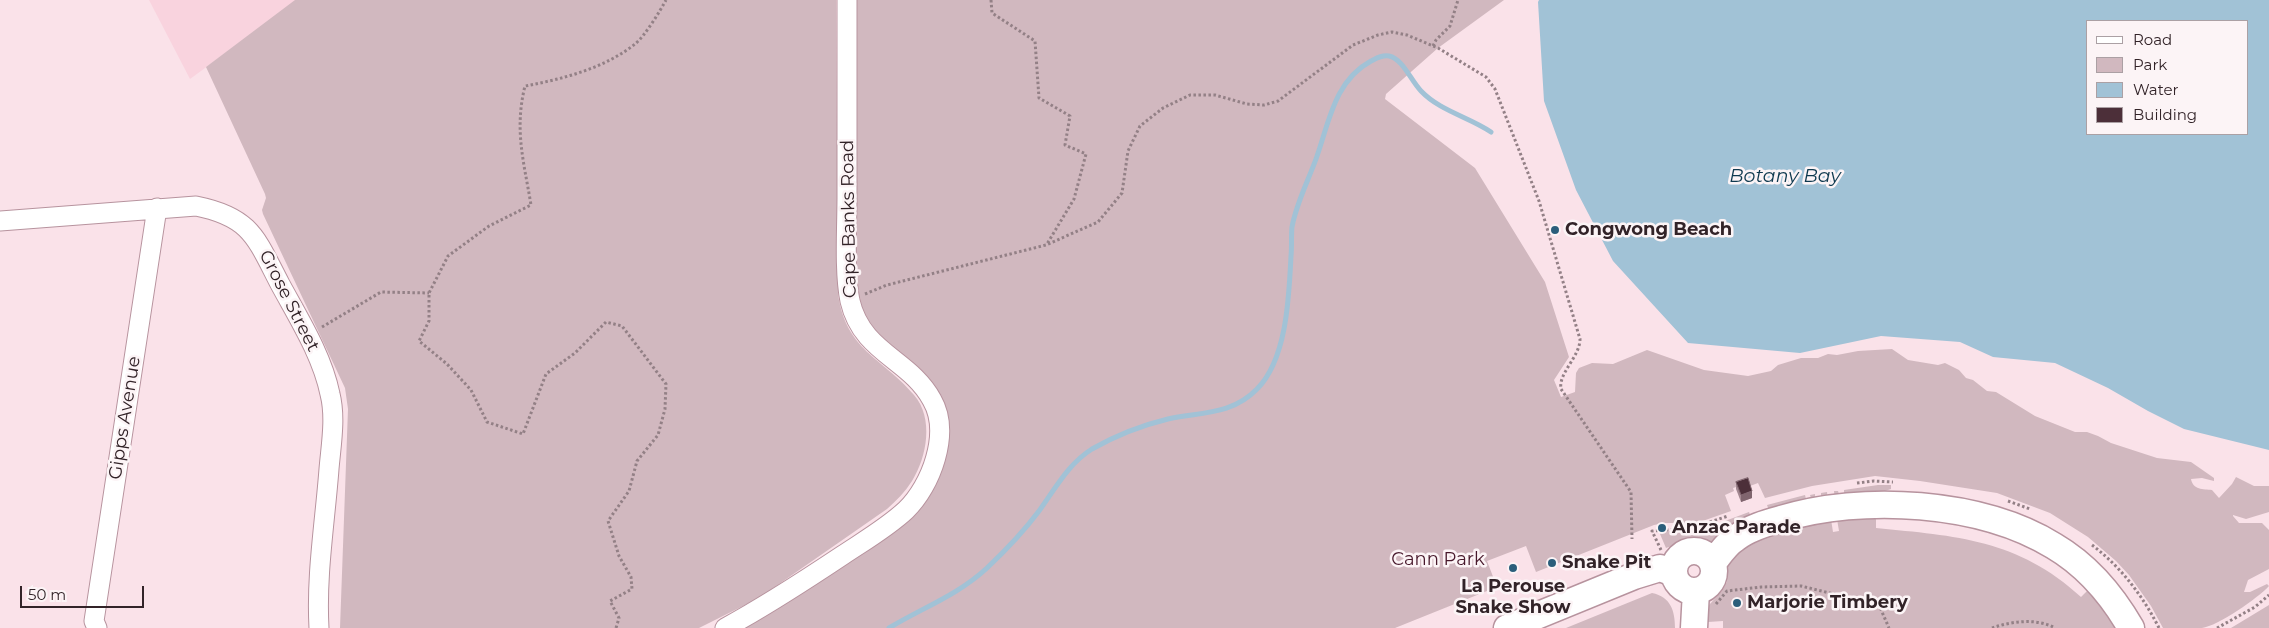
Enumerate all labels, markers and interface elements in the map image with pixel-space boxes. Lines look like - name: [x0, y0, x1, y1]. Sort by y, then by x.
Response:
- legend: [2086, 20, 2249, 135]
- text: Road: [2133, 30, 2172, 49]
- text: Park: [2133, 55, 2167, 74]
- text: Water: [2133, 80, 2179, 99]
- text: Building: [2133, 105, 2197, 124]
- street label: Cape Banks Road: [837, 140, 861, 298]
- water label: Botany Bay: [1729, 165, 1841, 187]
- place label: Congwong Beach: [1565, 219, 1732, 241]
- marker: Congwong Beach: [1549, 224, 1561, 236]
- street label: Grose Street: [254, 247, 324, 355]
- street label: Gipps Avenue: [105, 355, 145, 481]
- place label: Anzac Parade: [1672, 517, 1801, 539]
- marker: Anzac Parade: [1656, 522, 1668, 534]
- park label: Cann Park: [1391, 549, 1485, 571]
- place label: Snake Pit: [1562, 552, 1651, 574]
- marker: Snake Pit: [1546, 557, 1558, 569]
- marker: La Perouse Snake Show: [1507, 562, 1519, 574]
- scale bar: [22, 576, 146, 608]
- place label: La Perouse Snake Show: [1455, 576, 1571, 618]
- text: 50 m: [28, 585, 66, 604]
- place label: Marjorie Timbery: [1747, 592, 1908, 614]
- marker: Marjorie Timbery: [1731, 597, 1743, 609]

